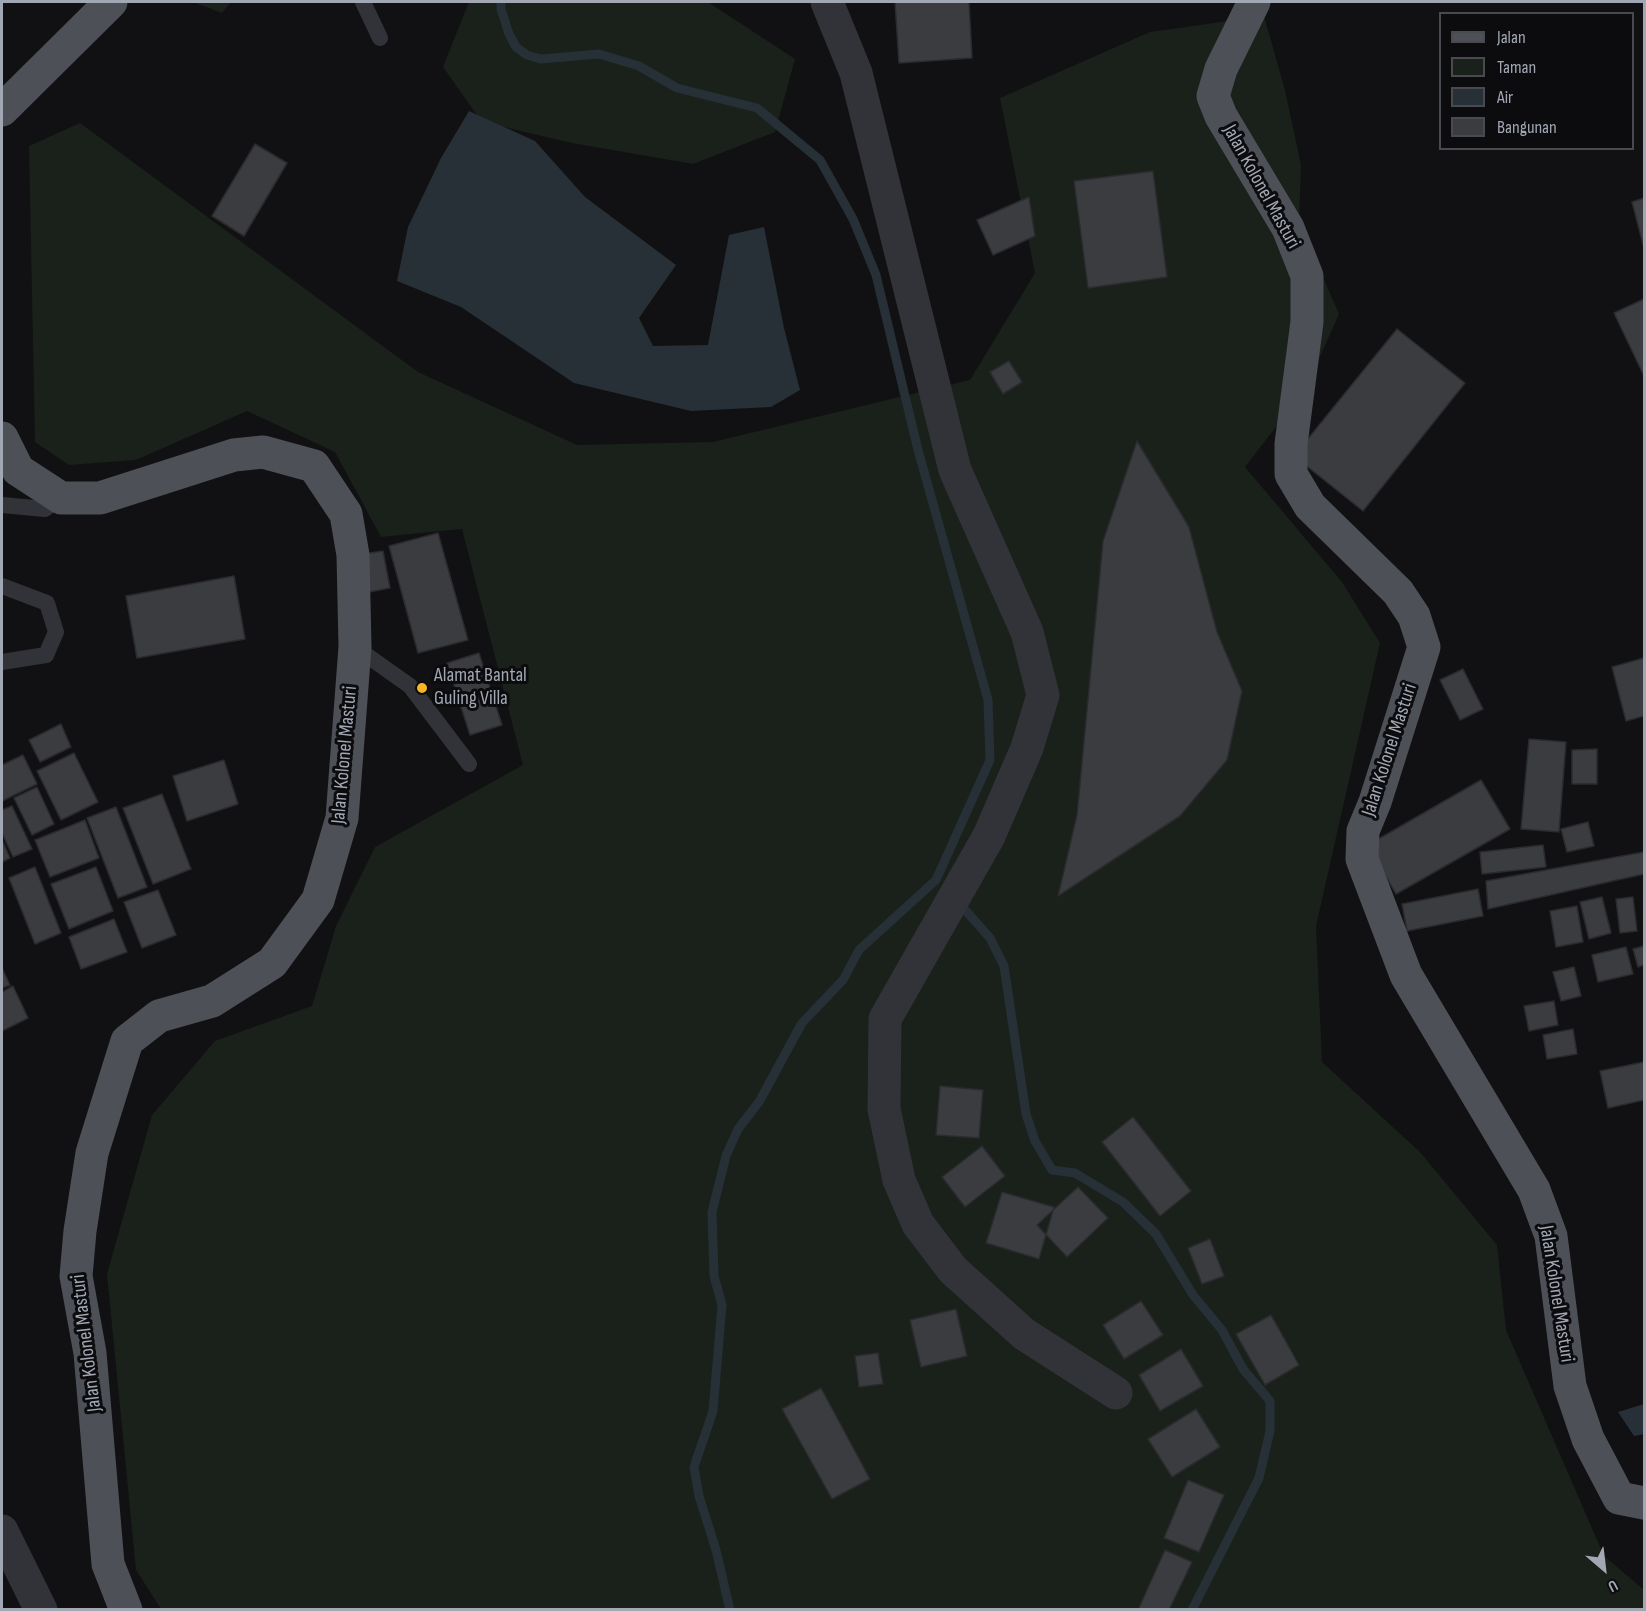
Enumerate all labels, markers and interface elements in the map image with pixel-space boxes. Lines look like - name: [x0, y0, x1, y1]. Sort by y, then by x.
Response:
- legend: [1439, 12, 1634, 150]
- text: Jalan: [1497, 27, 1526, 48]
- text: Taman: [1497, 57, 1536, 78]
- text: Air: [1497, 87, 1513, 108]
- text: Bangunan: [1497, 117, 1557, 138]
- street label: Jalan Kolonel Masturi: [1217, 121, 1305, 253]
- place label: Alamat Bantal Guling Villa: [434, 664, 527, 711]
- marker: Alamat Bantal Guling Villa: [415, 681, 429, 695]
- street label: Jalan Kolonel Masturi: [1357, 681, 1423, 819]
- street label: Jalan Kolonel Masturi: [327, 685, 363, 825]
- street label: Jalan Kolonel Masturi: [1533, 1224, 1579, 1364]
- street label: Jalan Kolonel Masturi: [67, 1273, 107, 1413]
- north arrow: [1574, 1539, 1634, 1599]
- text: U: [1605, 1575, 1621, 1596]

